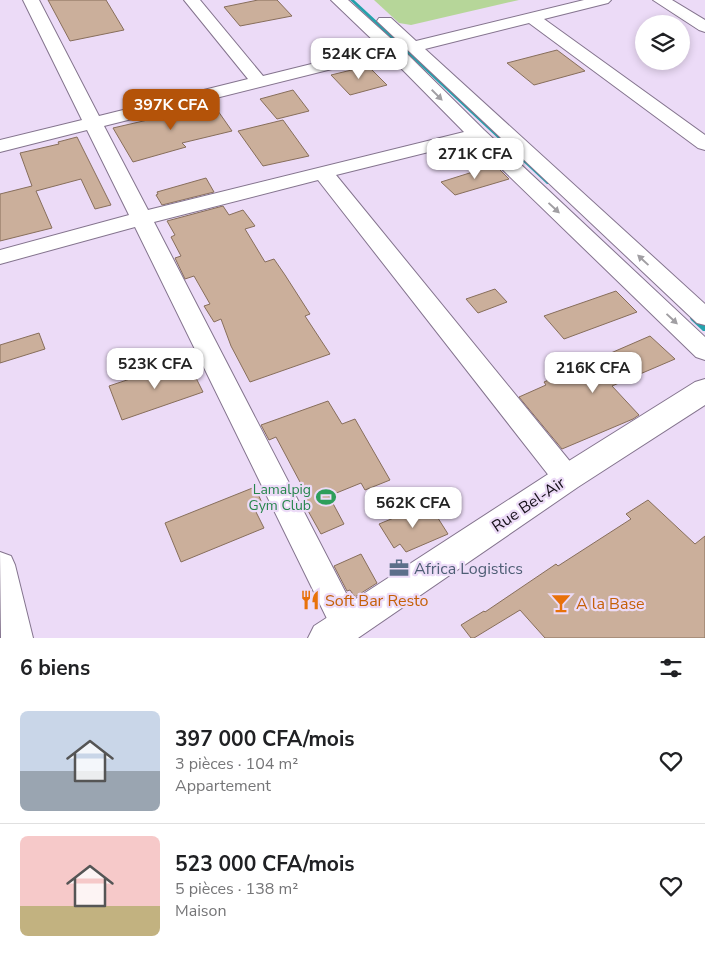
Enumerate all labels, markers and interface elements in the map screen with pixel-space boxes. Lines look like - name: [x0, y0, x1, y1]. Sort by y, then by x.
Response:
- map controls: [635, 15, 690, 70]
- button: layers: [635, 15, 690, 70]
- pin: 524K CFA: [307, 38, 411, 80]
- text: 524K CFA: [322, 43, 396, 65]
- pin: 397K CFA: [119, 88, 223, 131]
- one-way arrow: [431, 89, 443, 101]
- text: 397K CFA: [134, 94, 208, 116]
- pin: 271K CFA: [423, 138, 527, 180]
- text: 271K CFA: [438, 143, 512, 165]
- one-way arrow: [548, 202, 560, 214]
- one-way arrow: [638, 254, 650, 266]
- one-way arrow: [666, 313, 678, 325]
- pin: 523K CFA: [103, 348, 207, 390]
- pin: 216K CFA: [541, 352, 645, 394]
- text: 523K CFA: [118, 353, 192, 375]
- text: 216K CFA: [556, 357, 630, 379]
- street label: Rue Bel-Air: [488, 472, 570, 537]
- place label: Lamalpig Gym Club: [248, 480, 311, 515]
- sports icon: Lamalpig Gym Club: [315, 486, 337, 508]
- pin: 562K CFA: [361, 486, 465, 529]
- text: 562K CFA: [376, 492, 450, 514]
- office icon: Africa Logistics: [388, 557, 410, 579]
- place label: Africa Logistics: [414, 558, 523, 580]
- restaurant icon: Soft Bar Resto: [299, 589, 321, 611]
- place label: Soft Bar Resto: [325, 590, 429, 612]
- bar icon: A la Base: [550, 592, 572, 614]
- place label: A la Base: [576, 593, 645, 615]
- text: 6 biens: [20, 654, 90, 682]
- icon: filters: [657, 654, 685, 682]
- text: 397 000 CFA/mois: [175, 725, 355, 753]
- icon: home: [60, 731, 120, 791]
- icon: heart: [657, 747, 685, 775]
- text: 3 pièces · 104 m²: [175, 753, 298, 775]
- text: Appartement: [175, 775, 271, 797]
- text: 523 000 CFA/mois: [175, 850, 355, 878]
- icon: home: [60, 856, 120, 916]
- icon: heart: [657, 872, 685, 900]
- text: 5 pièces · 138 m²: [175, 878, 298, 900]
- text: Maison: [175, 900, 227, 922]

